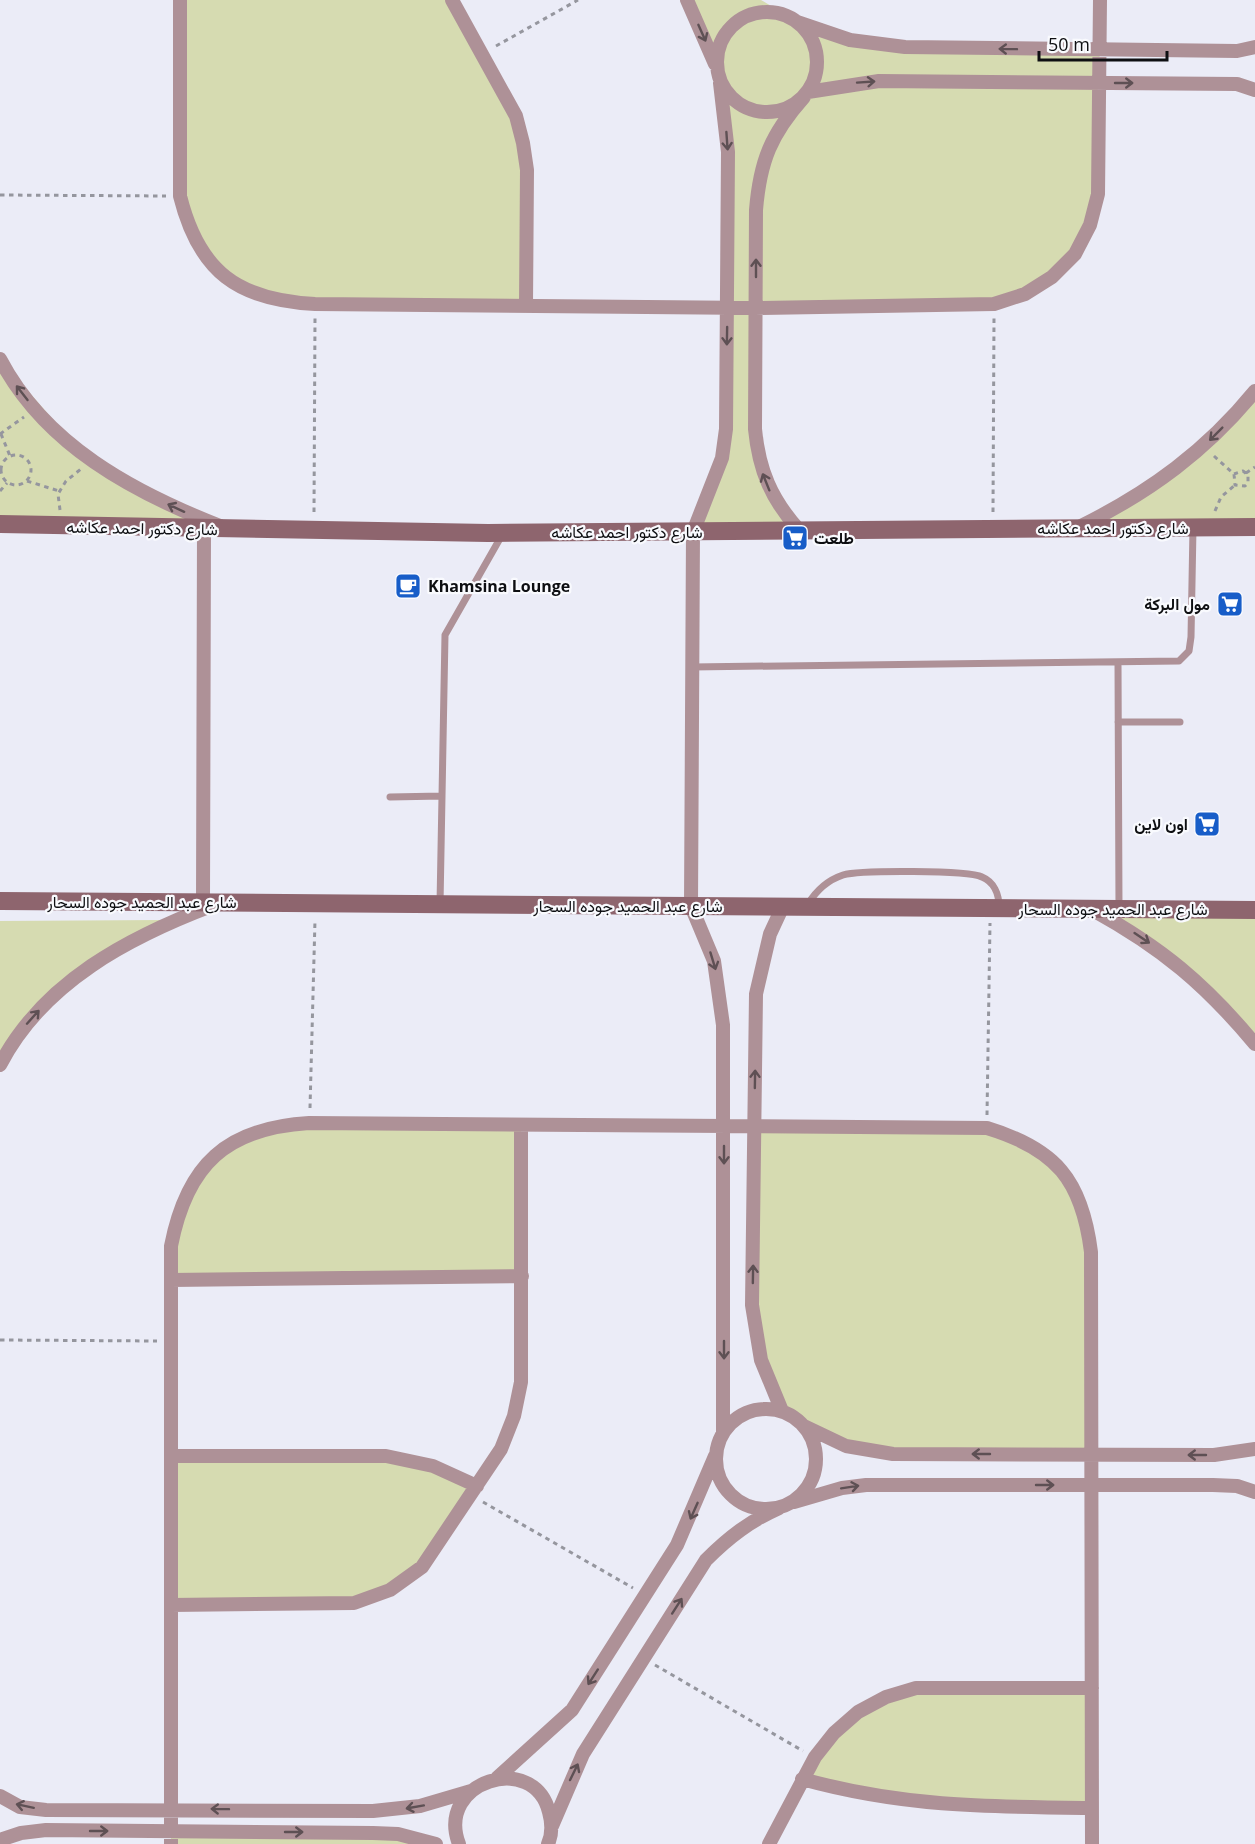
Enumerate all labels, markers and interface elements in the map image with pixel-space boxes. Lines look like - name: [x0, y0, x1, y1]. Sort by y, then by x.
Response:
- one-way arrow: [697, 24, 708, 42]
- scale bar: [1039, 24, 1166, 62]
- text: 50 m: [1048, 32, 1090, 56]
- one-way arrow: [998, 43, 1018, 54]
- one-way arrow: [855, 76, 875, 87]
- one-way arrow: [1113, 77, 1133, 89]
- one-way arrow: [722, 130, 733, 150]
- one-way arrow: [750, 258, 762, 278]
- one-way arrow: [721, 325, 732, 345]
- one-way arrow: [15, 385, 28, 401]
- one-way arrow: [1209, 427, 1224, 442]
- one-way arrow: [760, 473, 771, 492]
- one-way arrow: [168, 501, 186, 513]
- street label: شارع دكتور احمد عكاشه: [66, 516, 218, 541]
- street label: شارع دكتور احمد عكاشه: [1037, 517, 1189, 540]
- street label: شارع دكتور احمد عكاشه: [551, 521, 703, 544]
- supermarket icon: طلعت: [780, 523, 810, 553]
- place label: طلعت: [814, 527, 854, 549]
- cafe icon: Khamsina Lounge: [393, 571, 423, 601]
- place label: Khamsina Lounge: [428, 575, 570, 597]
- supermarket icon: مول البركة: [1215, 589, 1245, 619]
- place label: مول البركة: [1144, 593, 1210, 615]
- supermarket icon: اون لاين: [1192, 809, 1222, 839]
- place label: اون لاين: [1134, 813, 1188, 835]
- street label: شارع عبد الحميد جوده السحار: [46, 891, 237, 914]
- street label: شارع عبد الحميد جوده السحار: [532, 895, 723, 918]
- street label: شارع عبد الحميد جوده السحار: [1017, 898, 1208, 921]
- one-way arrow: [1133, 932, 1150, 944]
- one-way arrow: [708, 951, 719, 970]
- one-way arrow: [26, 1010, 40, 1025]
- one-way arrow: [749, 1069, 761, 1089]
- one-way arrow: [718, 1144, 730, 1164]
- one-way arrow: [747, 1264, 758, 1284]
- one-way arrow: [718, 1339, 730, 1359]
- one-way arrow: [972, 1448, 992, 1460]
- one-way arrow: [1188, 1449, 1208, 1461]
- one-way arrow: [1034, 1479, 1054, 1491]
- one-way arrow: [840, 1482, 859, 1493]
- one-way arrow: [687, 1501, 699, 1519]
- one-way arrow: [671, 1598, 683, 1615]
- one-way arrow: [586, 1668, 598, 1685]
- one-way arrow: [569, 1763, 580, 1781]
- one-way arrow: [16, 1800, 35, 1812]
- one-way arrow: [405, 1801, 425, 1812]
- one-way arrow: [211, 1803, 231, 1815]
- one-way arrow: [89, 1825, 109, 1837]
- one-way arrow: [284, 1826, 304, 1838]

